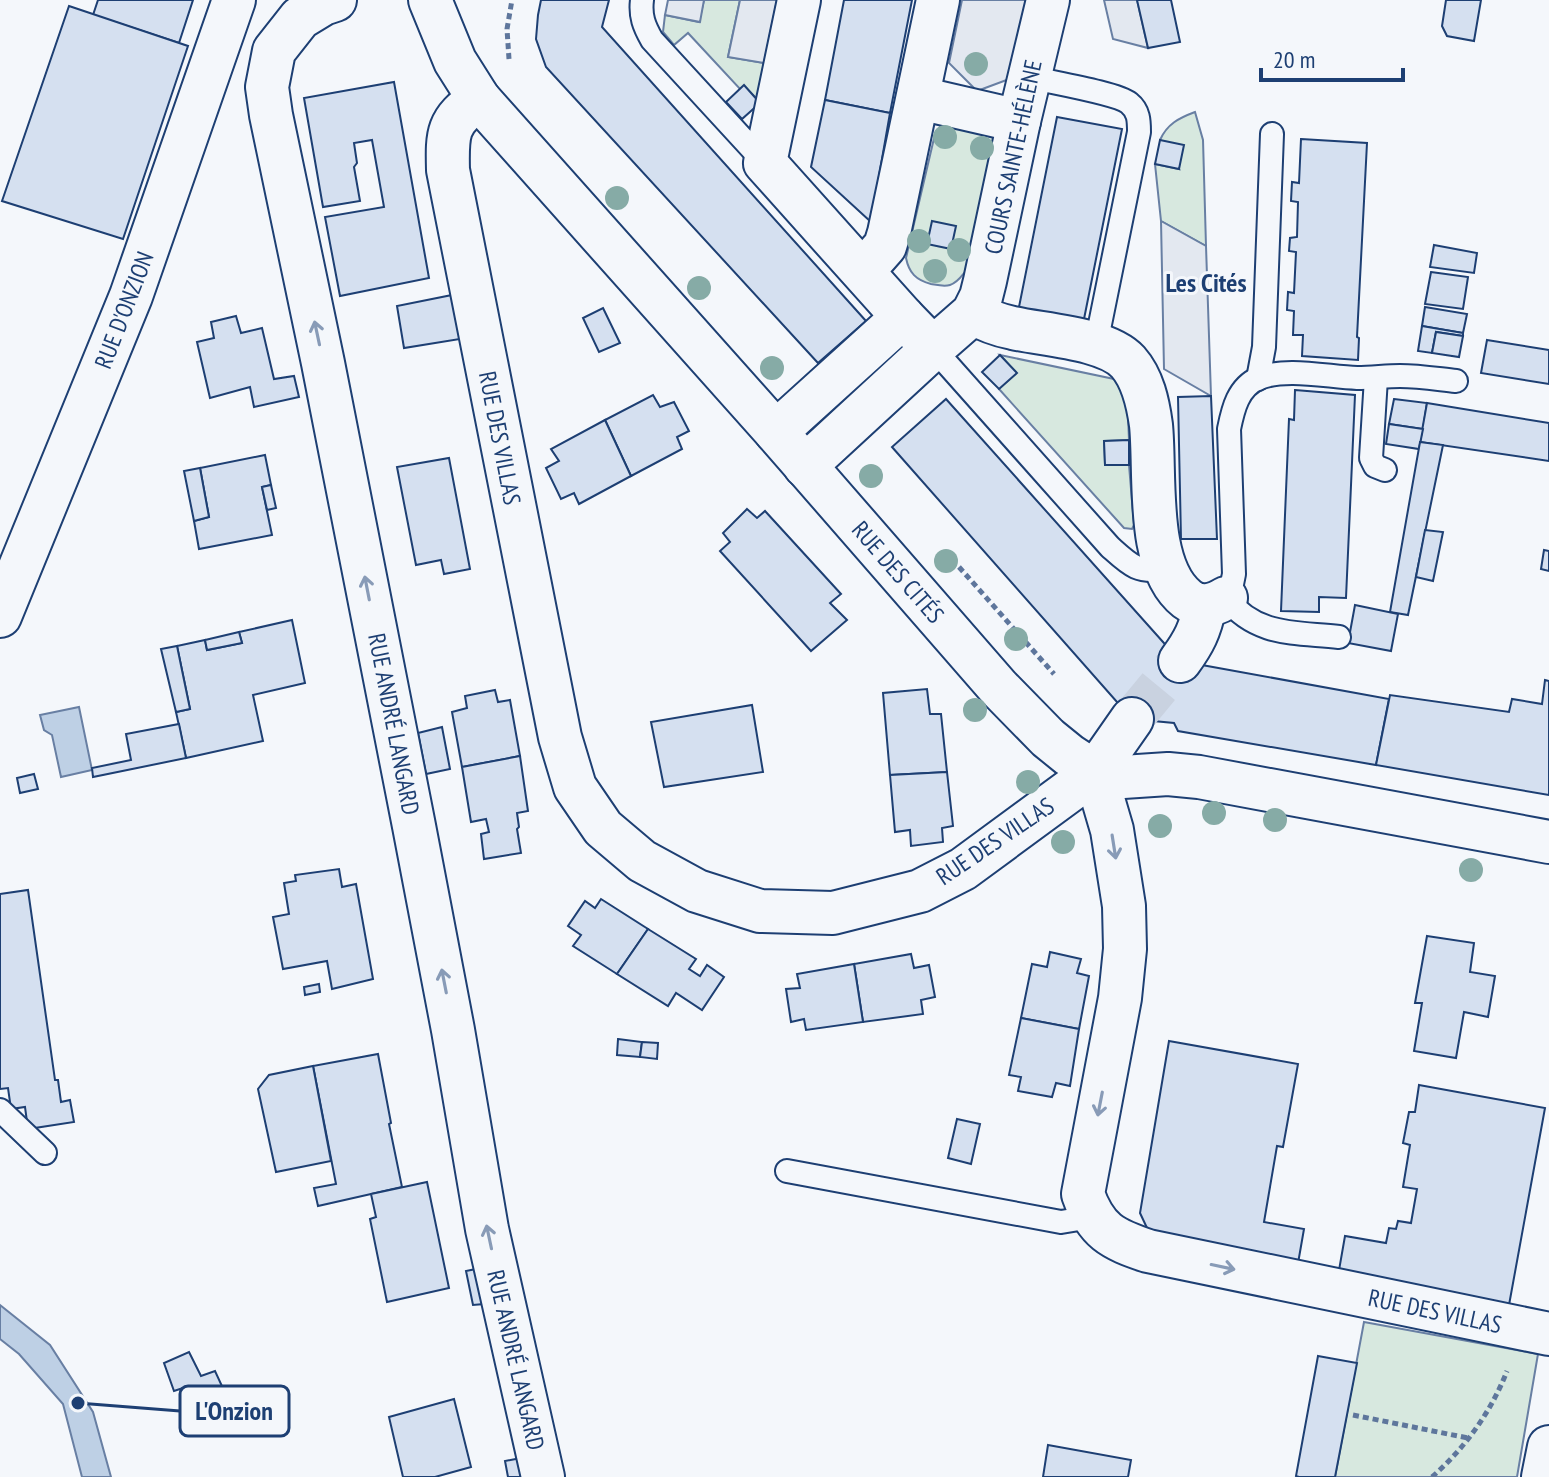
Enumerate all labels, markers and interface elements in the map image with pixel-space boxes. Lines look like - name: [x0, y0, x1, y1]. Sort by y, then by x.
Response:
- scale bar: [1261, 32, 1403, 82]
- text: 20 m: [1273, 44, 1315, 75]
- street label: COURS SAINTE-HÉLÈNE: [977, 57, 1049, 257]
- street label: RUE D'ONZION: [87, 247, 161, 373]
- district label: Les Cités: [1165, 266, 1247, 299]
- one-way arrow: [309, 321, 324, 347]
- street label: RUE DES VILLAS: [472, 369, 528, 507]
- street label: RUE DES CITÉS: [845, 514, 951, 630]
- one-way arrow: [359, 576, 374, 602]
- street label: RUE ANDRÉ LANGARD: [361, 631, 427, 817]
- street label: RUE DES VILLAS: [930, 790, 1060, 892]
- one-way arrow: [1108, 834, 1123, 859]
- one-way arrow: [435, 969, 450, 994]
- one-way arrow: [1091, 1091, 1106, 1117]
- one-way arrow: [481, 1225, 496, 1250]
- one-way arrow: [1210, 1260, 1235, 1275]
- street label: RUE ANDRÉ LANGARD: [480, 1267, 552, 1453]
- street label: RUE DES VILLAS: [1366, 1282, 1504, 1340]
- callout: L'Onzion: [180, 1386, 289, 1436]
- text: L'Onzion: [195, 1394, 273, 1427]

